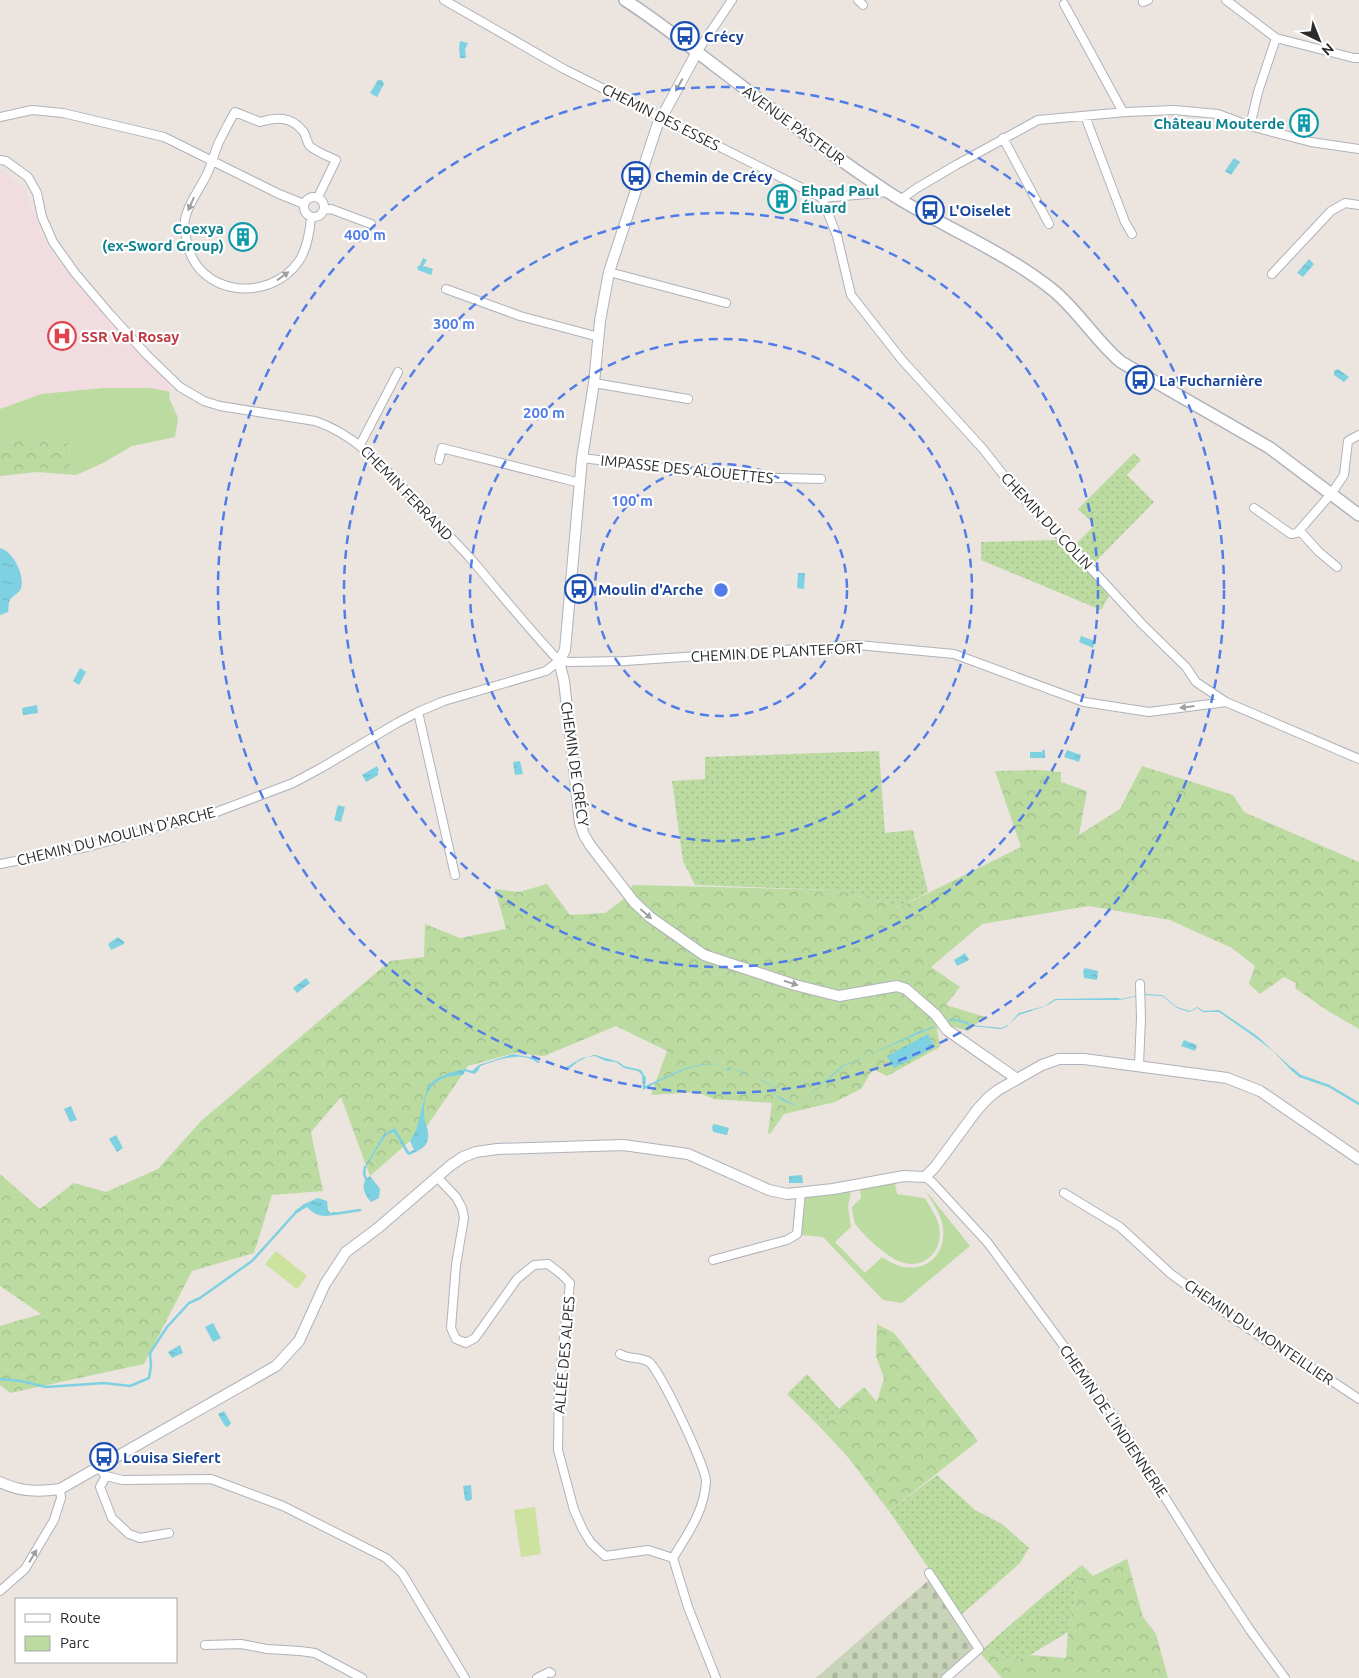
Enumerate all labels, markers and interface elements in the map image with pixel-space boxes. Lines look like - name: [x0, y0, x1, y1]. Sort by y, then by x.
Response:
- north arrow: [1294, 15, 1344, 65]
- bus stop icon: Crécy: [670, 21, 700, 51]
- place label: Crécy: [704, 28, 744, 45]
- text: N: [1319, 40, 1337, 59]
- one-way arrow: [675, 77, 683, 92]
- street label: CHEMIN DES ESSES: [599, 80, 723, 154]
- street label: AVENUE PASTEUR: [740, 82, 848, 168]
- building icon: Château Mouterde: [1289, 108, 1319, 138]
- place label: Château Mouterde: [1153, 115, 1285, 132]
- bus stop icon: Chemin de Crécy: [621, 161, 651, 191]
- place label: Chemin de Crécy: [655, 168, 772, 185]
- place label: Ehpad Paul Éluard: [801, 182, 880, 216]
- building icon: Ehpad Paul Éluard: [767, 184, 797, 214]
- bus stop icon: L'Oiselet: [915, 195, 945, 225]
- one-way arrow: [187, 197, 195, 211]
- place label: L'Oiselet: [949, 202, 1011, 219]
- place label: Coexya (ex-Sword Group): [102, 220, 224, 254]
- building icon: Coexya (ex-Sword Group): [228, 222, 258, 252]
- text: 400 m: [344, 226, 386, 243]
- one-way arrow: [276, 271, 290, 281]
- text: 300 m: [433, 315, 475, 332]
- hospital icon: SSR Val Rosay: [47, 321, 77, 351]
- place label: SSR Val Rosay: [81, 328, 179, 345]
- bus stop icon: La Fucharnière: [1125, 365, 1155, 395]
- place label: La Fucharnière: [1159, 372, 1263, 389]
- text: 200 m: [523, 404, 565, 421]
- street label: CHEMIN FERRAND: [357, 442, 457, 544]
- street label: IMPASSE DES ALOUETTES: [600, 451, 774, 487]
- street label: CHEMIN DU COLIN: [998, 469, 1096, 573]
- text: 100 m: [611, 492, 653, 509]
- bus stop icon: Moulin d'Arche: [564, 574, 594, 604]
- place label: Moulin d'Arche: [598, 581, 703, 598]
- centre of rings: [712, 581, 730, 599]
- street label: CHEMIN DE PLANTEFORT: [690, 639, 864, 665]
- street label: CHEMIN DE CRÉCY: [558, 700, 592, 828]
- one-way arrow: [1179, 703, 1195, 711]
- street label: CHEMIN DU MOULIN D'ARCHE: [15, 803, 217, 869]
- one-way arrow: [639, 908, 652, 919]
- one-way arrow: [784, 979, 799, 987]
- street label: CHEMIN DU MONTEILLIER: [1181, 1276, 1337, 1388]
- street label: ALLÉE DES ALPES: [550, 1295, 578, 1415]
- street label: CHEMIN DE L'INDIENNERIE: [1057, 1342, 1171, 1500]
- bus stop icon: Louisa Siefert: [89, 1442, 119, 1472]
- place label: Louisa Siefert: [123, 1449, 221, 1466]
- one-way arrow: [28, 1549, 37, 1562]
- legend: [15, 1598, 178, 1663]
- text: Route: [60, 1609, 101, 1626]
- text: Parc: [60, 1634, 89, 1651]

